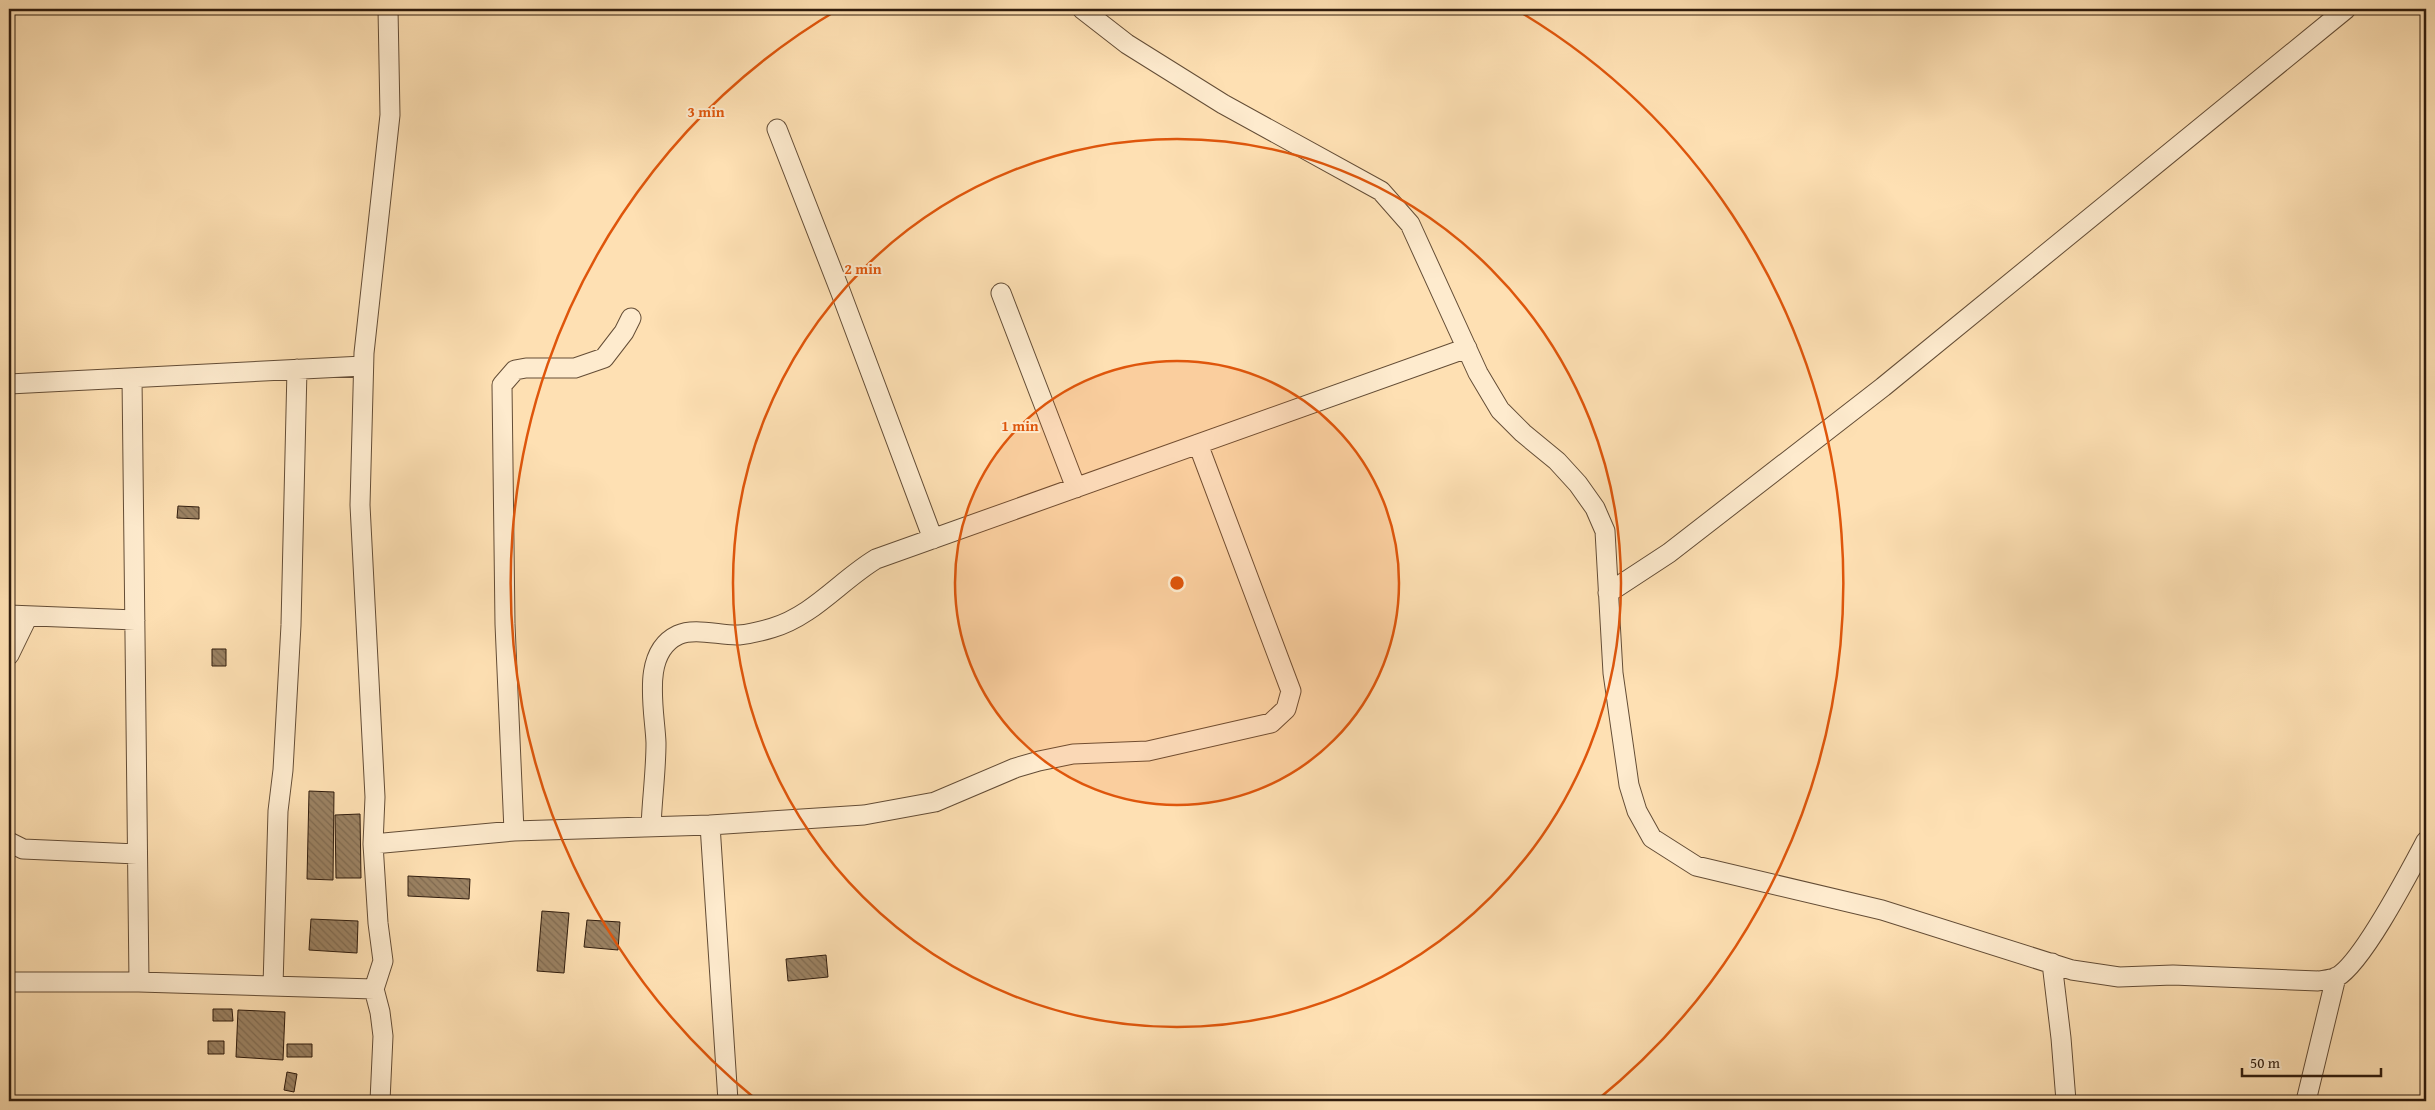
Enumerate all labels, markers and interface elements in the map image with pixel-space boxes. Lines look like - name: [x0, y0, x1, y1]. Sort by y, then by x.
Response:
- text: 3 min: [687, 101, 725, 122]
- text: 2 min: [844, 258, 882, 279]
- text: 1 min: [1001, 415, 1039, 436]
- centre of rings: [1168, 574, 1186, 592]
- scale bar: [2242, 1045, 2381, 1077]
- text: 50 m: [2250, 1052, 2281, 1073]

